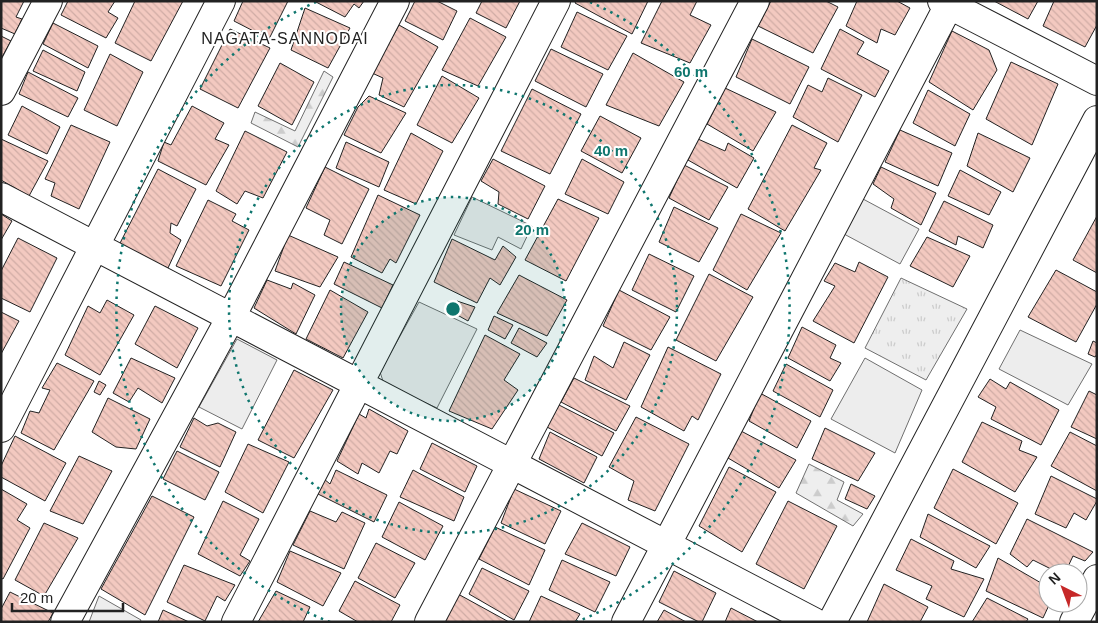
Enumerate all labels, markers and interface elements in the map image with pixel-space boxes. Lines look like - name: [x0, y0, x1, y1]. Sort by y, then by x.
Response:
- district label: NAGATA-SANNODAI: [201, 30, 369, 47]
- text: 60 m: [674, 63, 708, 80]
- text: 40 m: [594, 142, 628, 159]
- text: 20 m: [515, 221, 549, 238]
- centre of rings: [444, 300, 462, 318]
- north arrow: [1038, 563, 1088, 613]
- text: N: [1045, 569, 1063, 588]
- scale bar: [12, 580, 124, 612]
- text: 20 m: [20, 589, 53, 606]

